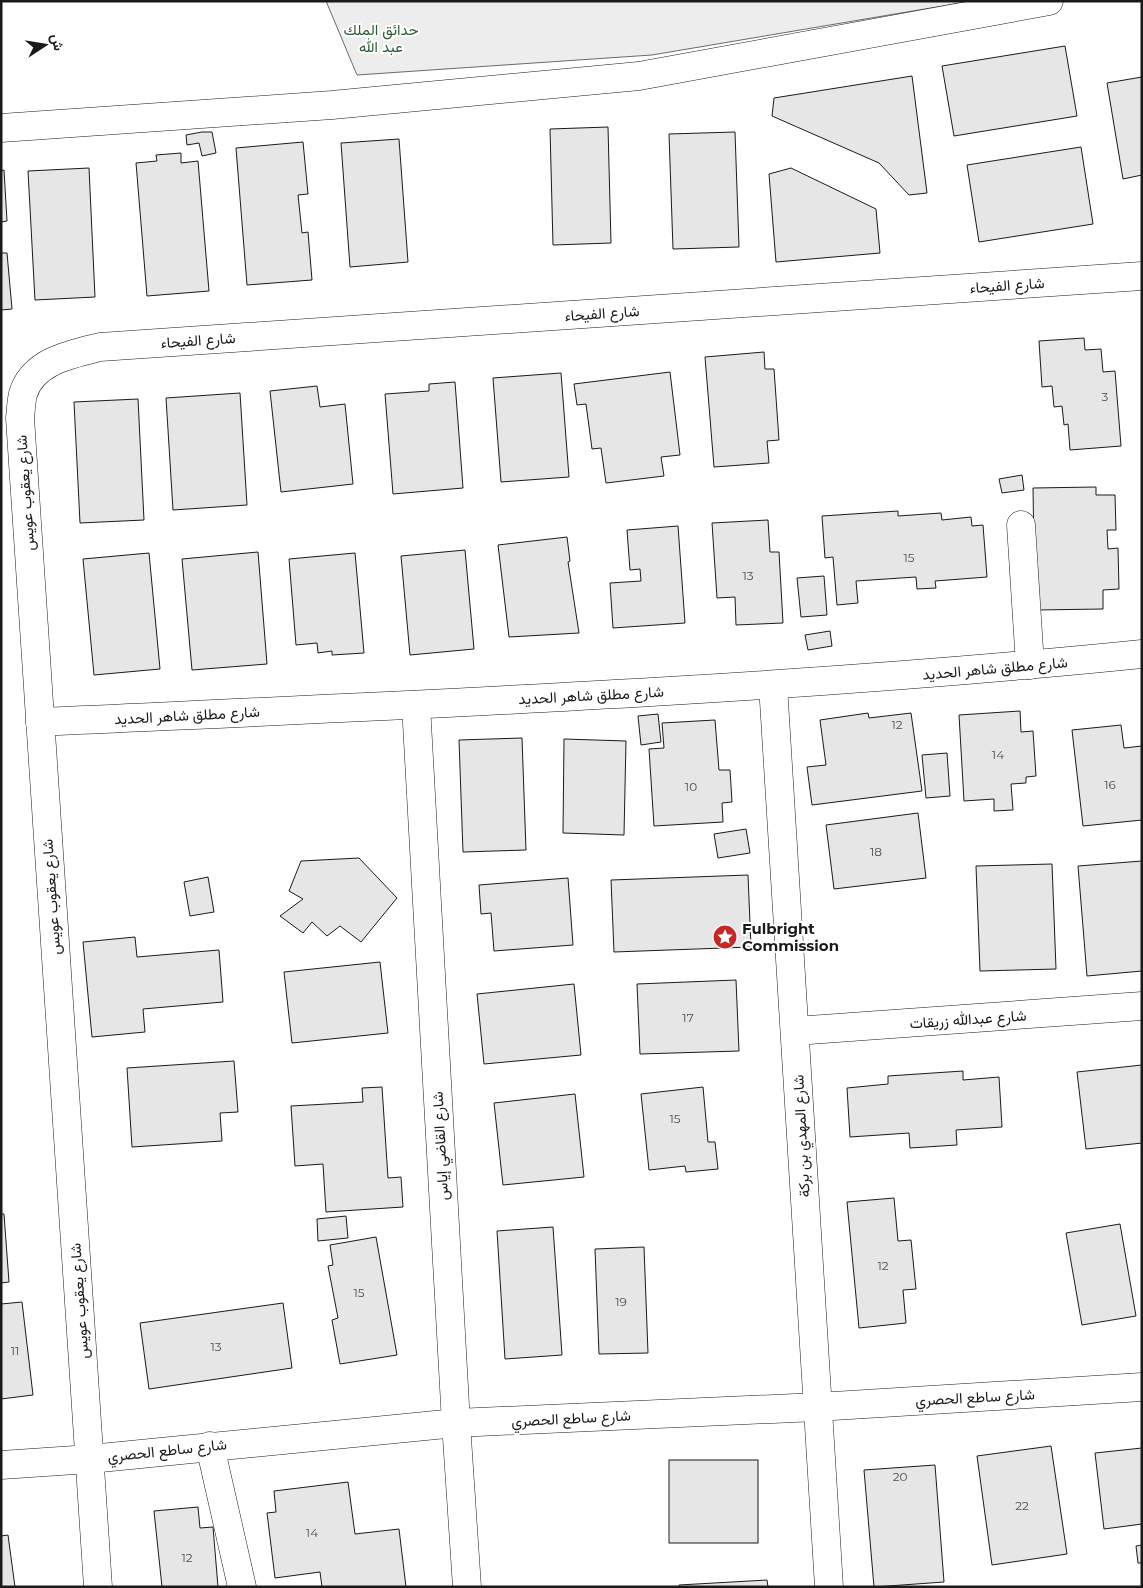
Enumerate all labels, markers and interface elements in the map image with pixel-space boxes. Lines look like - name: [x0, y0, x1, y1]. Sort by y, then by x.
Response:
- north arrow: [20, 20, 70, 70]
- park label: حدائق الملك عبد الله: [343, 20, 419, 56]
- text: ش: [47, 32, 68, 53]
- street label: شارع الفيحاء: [969, 273, 1045, 299]
- street label: شارع الفيحاء: [564, 301, 640, 327]
- street label: شارع الفيحاء: [160, 328, 236, 354]
- house number: 3: [1102, 389, 1109, 404]
- street label: شارع يعقوب عويس: [11, 434, 41, 552]
- house number: 15: [903, 550, 915, 565]
- house number: 13: [742, 568, 754, 583]
- street label: شارع مطلق شاهر الحديد: [922, 652, 1069, 686]
- street label: شارع مطلق شاهر الحديد: [518, 682, 665, 710]
- street label: شارع مطلق شاهر الحديد: [114, 702, 261, 730]
- house number: 12: [891, 717, 903, 732]
- house number: 14: [992, 747, 1004, 762]
- house number: 16: [1104, 777, 1116, 792]
- house number: 10: [685, 779, 697, 794]
- street label: شارع يعقوب عويس: [37, 838, 67, 956]
- house number: 18: [870, 844, 882, 859]
- place label: Fulbright Commission: [742, 919, 839, 955]
- place icon: Fulbright Commission: [712, 924, 738, 950]
- street label: شارع عبدالله زريقات: [909, 1005, 1027, 1035]
- house number: 17: [682, 1010, 694, 1025]
- street label: شارع المهدي بن بركة: [788, 1074, 818, 1198]
- street label: شارع القاضي إياس: [428, 1091, 456, 1201]
- house number: 15: [669, 1111, 681, 1126]
- street label: شارع يعقوب عويس: [65, 1242, 95, 1360]
- house number: 12: [877, 1258, 889, 1273]
- house number: 15: [353, 1285, 365, 1300]
- house number: 19: [615, 1294, 627, 1309]
- house number: 13: [210, 1339, 222, 1354]
- house number: 11: [11, 1343, 19, 1358]
- street label: شارع ساطع الحصري: [915, 1384, 1036, 1414]
- street label: شارع ساطع الحصري: [511, 1405, 632, 1435]
- street label: شارع ساطع الحصري: [106, 1434, 228, 1470]
- house number: 20: [893, 1469, 907, 1484]
- house number: 22: [1015, 1498, 1029, 1513]
- house number: 14: [306, 1525, 318, 1540]
- house number: 12: [181, 1550, 193, 1565]

